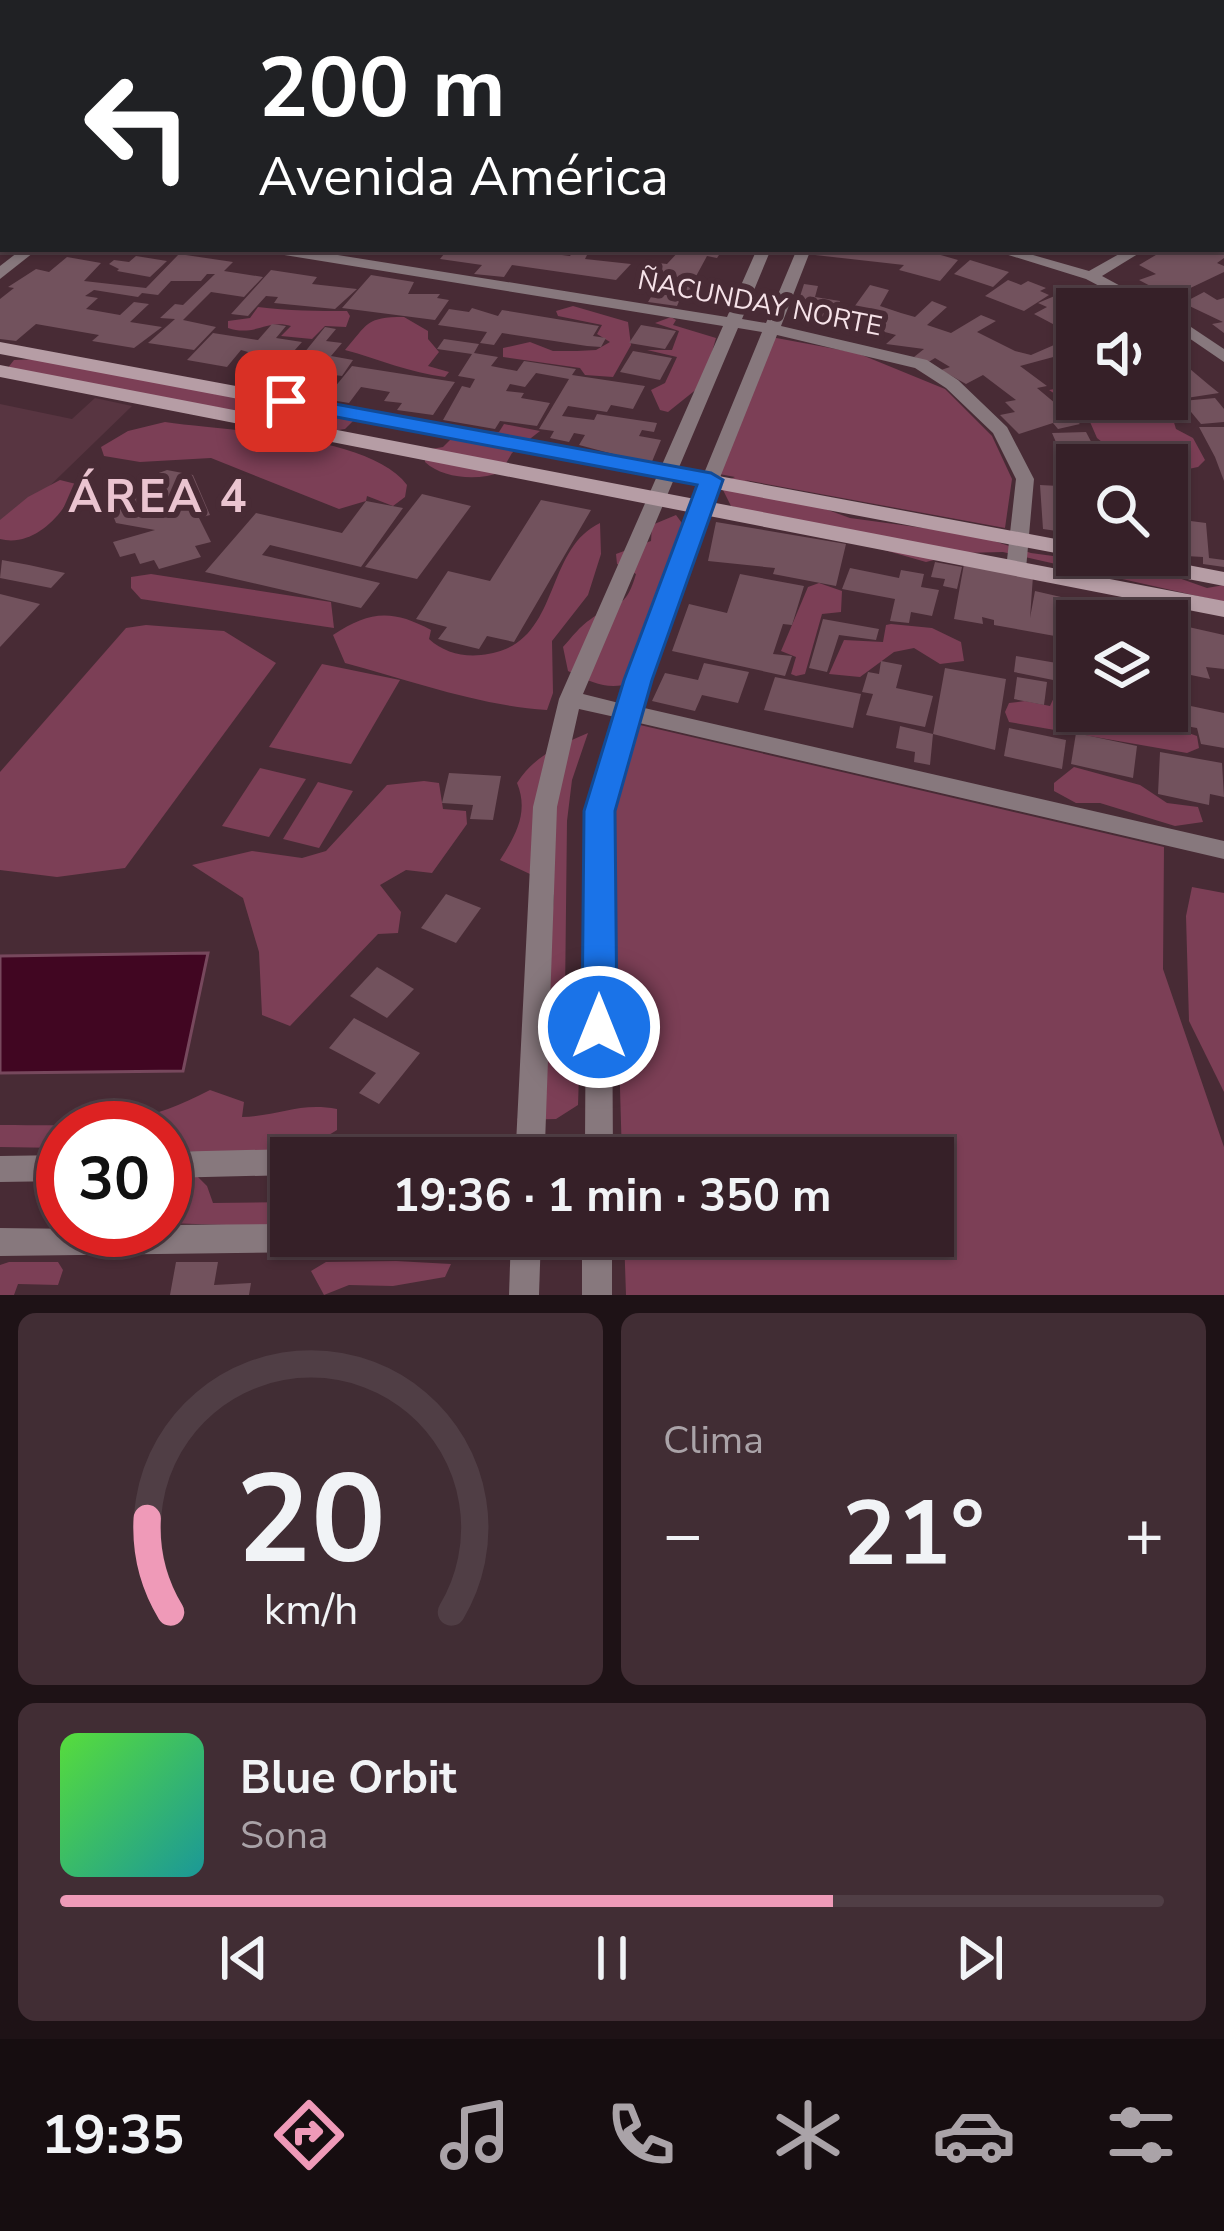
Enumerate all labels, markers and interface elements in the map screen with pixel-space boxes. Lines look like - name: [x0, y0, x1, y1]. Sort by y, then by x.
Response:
- text: 200 m: [258, 31, 506, 146]
- icon: left: [60, 48, 216, 204]
- text: Avenida América: [258, 140, 669, 214]
- street label: ÑACUNDAY NORTE: [635, 262, 885, 345]
- map controls: [1056, 288, 1188, 732]
- button: sound: [1056, 288, 1188, 420]
- pin: [235, 350, 337, 452]
- icon: arrive: [253, 368, 319, 434]
- button: search: [1056, 444, 1188, 576]
- district label: ÁREA 4: [68, 467, 250, 528]
- button: layers: [1056, 600, 1188, 732]
- position arrow: [536, 964, 662, 1090]
- speed limit sign: 30: [36, 1101, 192, 1257]
- text: 19:36 · 1 min · 350 m: [392, 1166, 832, 1227]
- text: Clima: [663, 1414, 764, 1467]
- text: 20: [236, 1435, 385, 1605]
- text: 21°: [842, 1473, 985, 1596]
- text: −: [663, 1490, 703, 1580]
- text: +: [1124, 1490, 1164, 1580]
- text: km/h: [263, 1581, 358, 1639]
- text: Blue Orbit: [240, 1748, 457, 1809]
- text: Sona: [240, 1809, 329, 1862]
- icon: previous: [211, 1925, 277, 1991]
- icon: pause: [579, 1925, 645, 1991]
- icon: next: [947, 1925, 1013, 1991]
- icon: directions: [267, 2093, 351, 2177]
- icon: music: [433, 2093, 517, 2177]
- icon: phone: [599, 2093, 683, 2177]
- icon: climate: [766, 2093, 850, 2177]
- icon: car: [932, 2093, 1016, 2177]
- icon: filters: [1099, 2093, 1183, 2177]
- text: 19:35: [41, 2098, 184, 2172]

